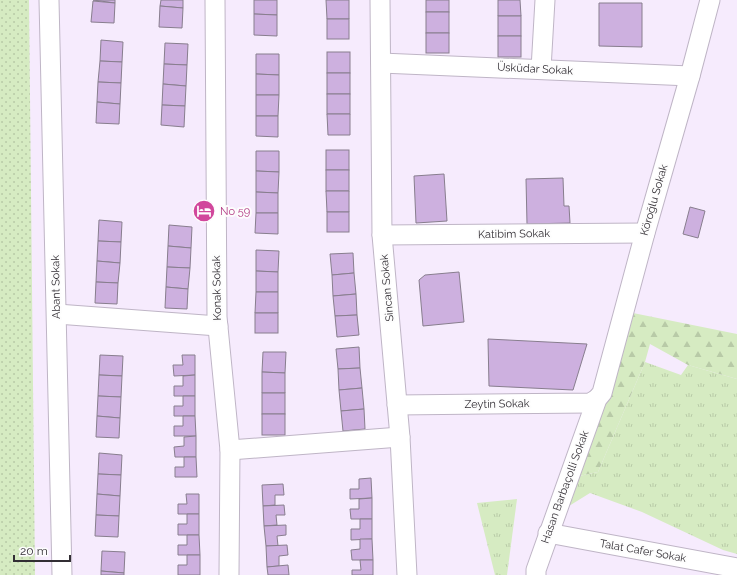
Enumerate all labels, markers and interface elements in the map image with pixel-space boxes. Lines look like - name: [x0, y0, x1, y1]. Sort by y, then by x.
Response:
- street label: Üsküdar Sokak: [497, 61, 573, 77]
- street label: Köroğlu Sokak: [638, 163, 670, 237]
- hotel icon: No 59: [191, 198, 217, 224]
- place label: No 59: [220, 205, 250, 218]
- street label: Katibim Sokak: [478, 227, 550, 241]
- street label: Sincan Sokak: [378, 254, 396, 322]
- street label: Abant Sokak: [49, 255, 63, 319]
- street label: Konak Sokak: [210, 255, 224, 321]
- street label: Zeytin Sokak: [464, 397, 530, 411]
- street label: Hasan Barbaçolli Sokak: [539, 429, 592, 545]
- scale bar: [14, 537, 70, 563]
- street label: Talat Cafer Sokak: [599, 537, 687, 565]
- text: 20 m: [20, 544, 48, 558]

